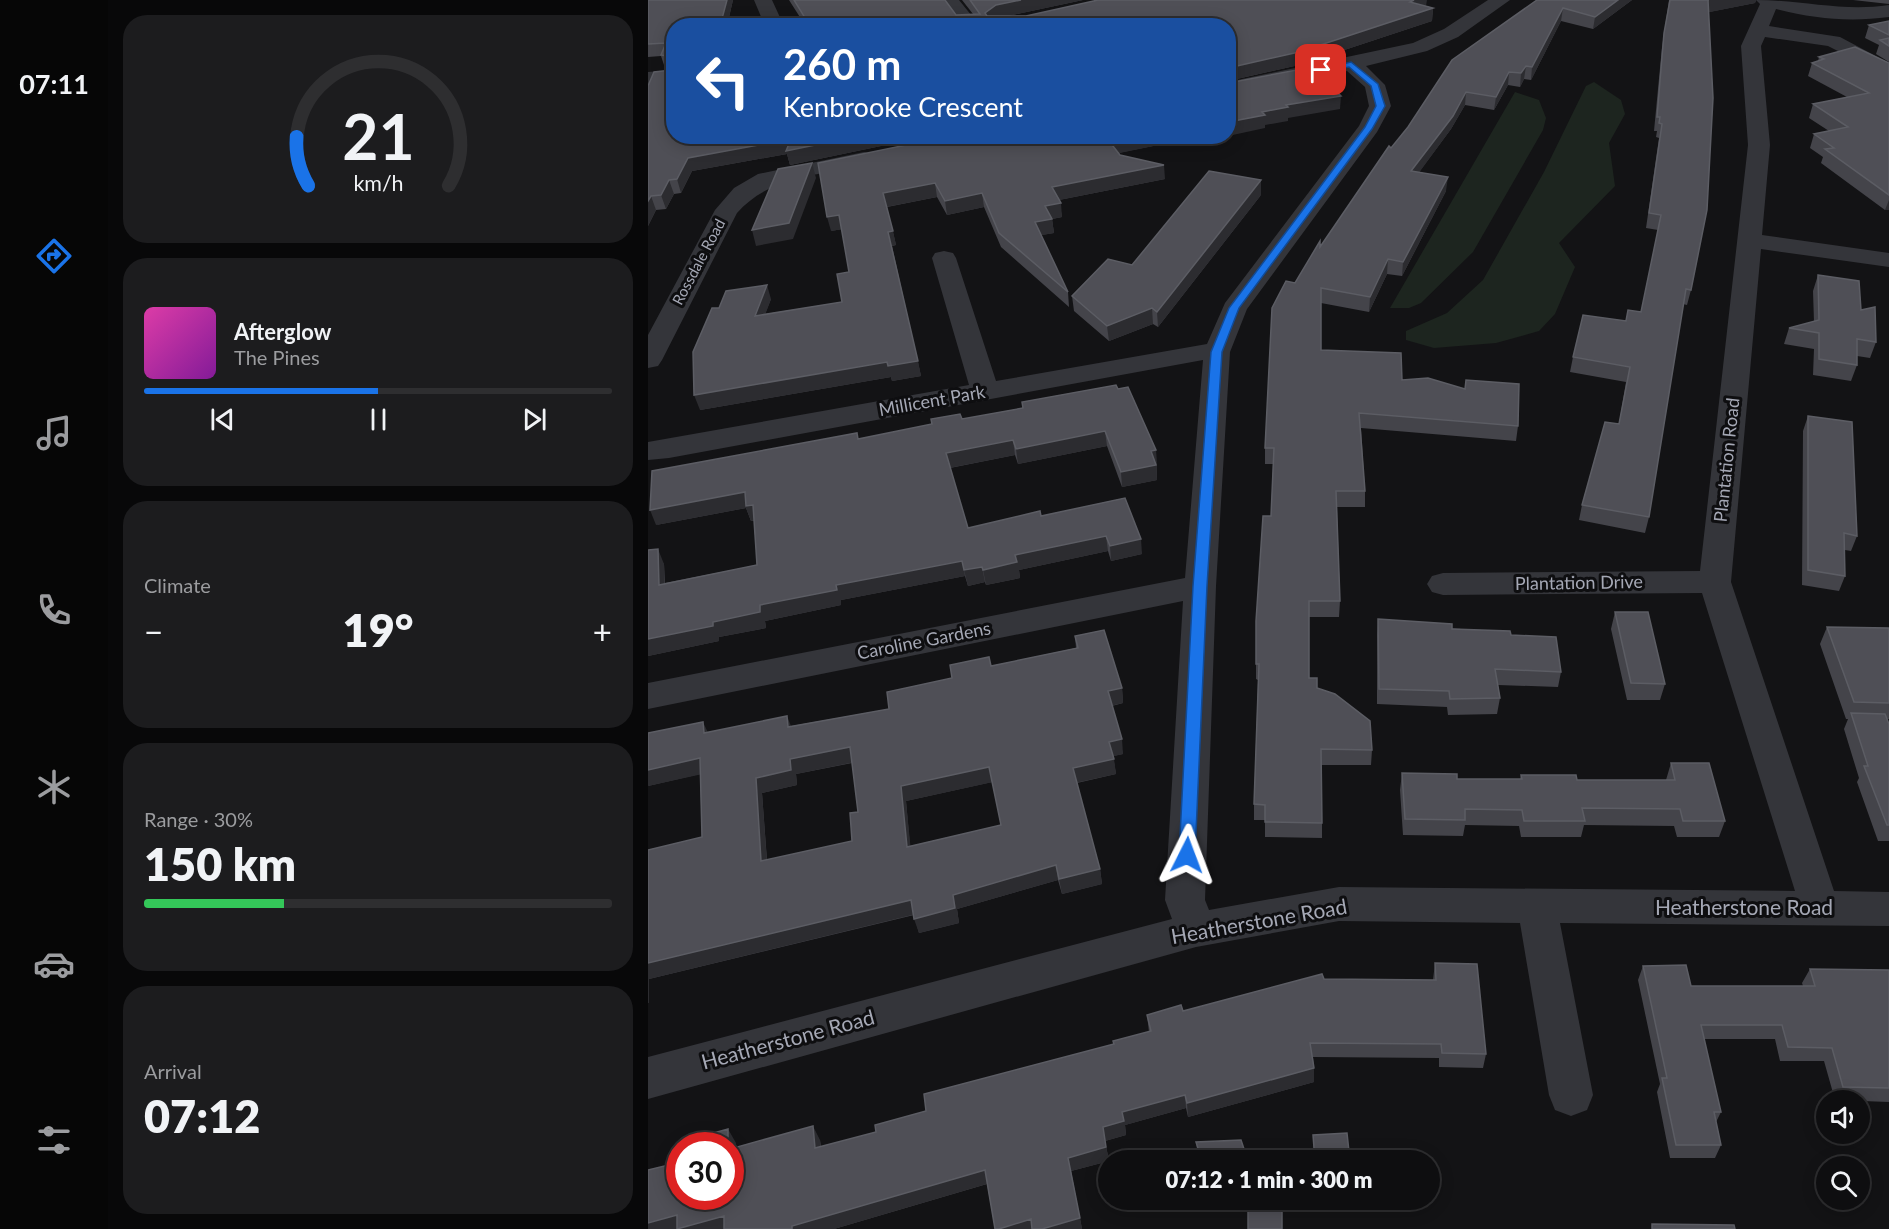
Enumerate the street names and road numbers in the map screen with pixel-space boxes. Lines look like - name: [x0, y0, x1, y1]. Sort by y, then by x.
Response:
- street label: Rossdale Road: [668, 215, 728, 308]
- street label: Millicent Park: [877, 380, 988, 420]
- street label: Plantation Road: [1709, 397, 1743, 523]
- street label: Plantation Drive: [1515, 570, 1643, 594]
- street label: Caroline Gardens: [855, 616, 993, 664]
- street label: Heatherstone Road: [1169, 893, 1349, 948]
- street label: Heatherstone Road: [1655, 894, 1833, 919]
- street label: Heatherstone Road: [698, 1003, 877, 1074]

